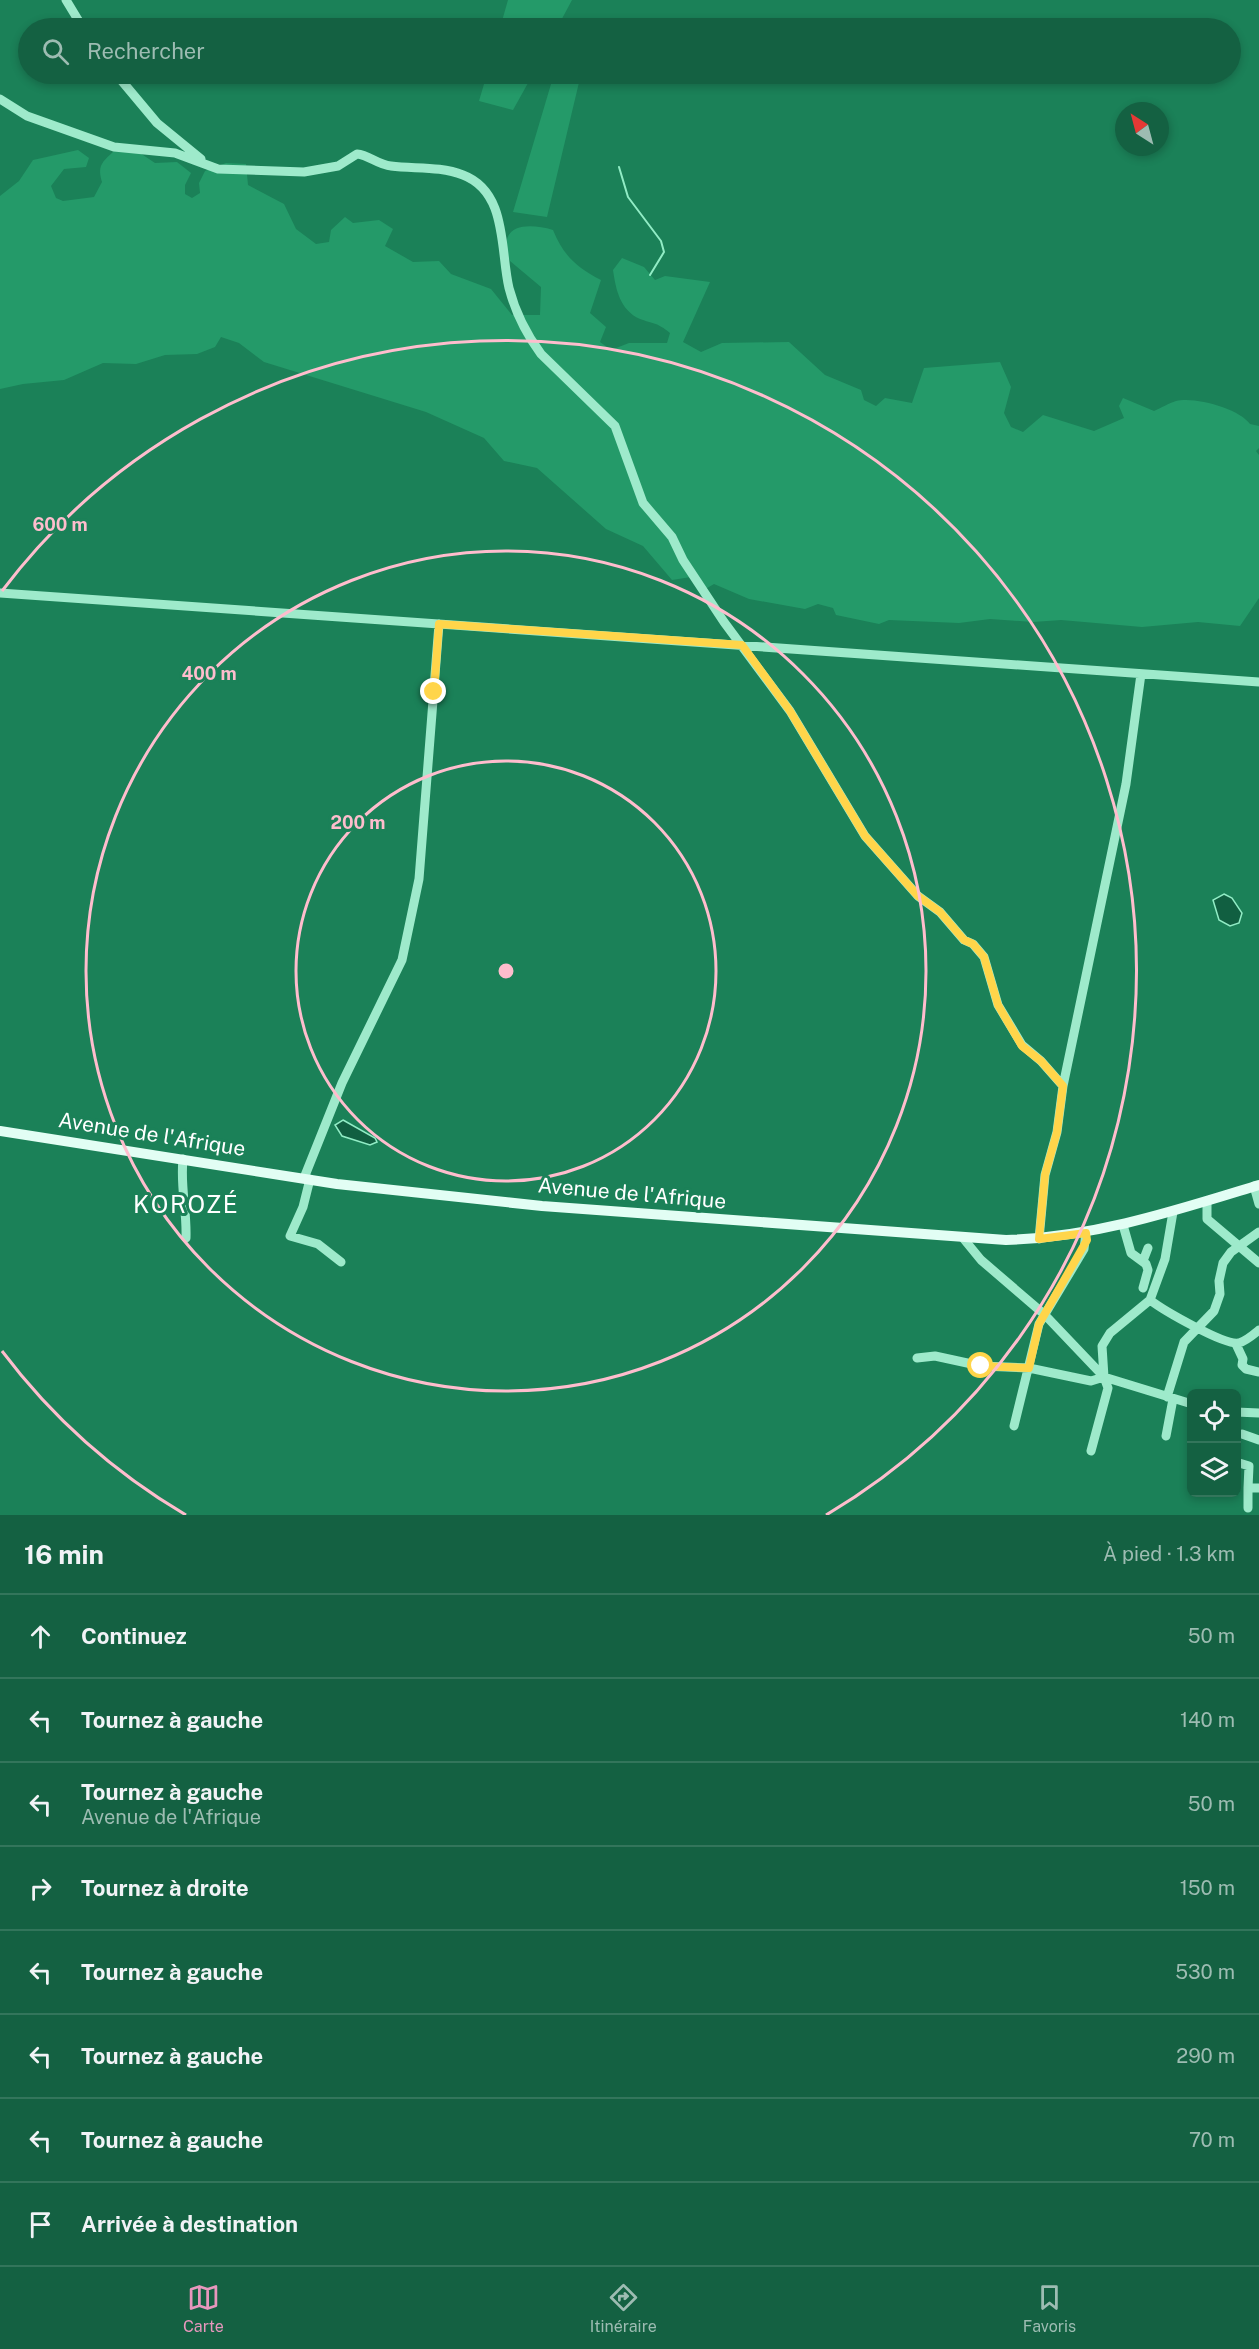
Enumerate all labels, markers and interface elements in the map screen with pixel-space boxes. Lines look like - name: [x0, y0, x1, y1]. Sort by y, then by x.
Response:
- search box: [18, 18, 1241, 84]
- icon: search: [39, 35, 72, 68]
- text: Rechercher: [87, 38, 205, 64]
- north arrow: [1115, 102, 1169, 156]
- text: 600 m: [32, 514, 88, 535]
- text: 400 m: [181, 663, 237, 684]
- route end: [420, 678, 446, 704]
- text: 200 m: [331, 812, 385, 833]
- centre of rings: [496, 961, 516, 981]
- street label: Avenue de l'Afrique: [57, 1107, 247, 1161]
- street label: Avenue de l'Afrique: [537, 1172, 727, 1214]
- district label: KOROZÉ: [133, 1190, 239, 1218]
- route start: [967, 1352, 993, 1378]
- map controls: [1187, 1389, 1241, 1497]
- button: locate: [1187, 1389, 1241, 1443]
- button: layers: [1187, 1443, 1241, 1497]
- text: 16 min: [24, 1539, 104, 1570]
- text: À pied · 1.3 km: [1103, 1542, 1235, 1566]
- icon: ahead: [24, 1620, 57, 1653]
- text: Continuez: [81, 1623, 187, 1649]
- text: 50 m: [1188, 1624, 1235, 1648]
- icon: left: [24, 1704, 57, 1737]
- text: Tournez à gauche: [81, 1707, 263, 1733]
- text: 140 m: [1180, 1708, 1235, 1732]
- text: Tournez à gauche: [81, 1779, 263, 1805]
- icon: left: [24, 1788, 57, 1821]
- text: 50 m: [1188, 1792, 1235, 1816]
- text: Avenue de l'Afrique: [81, 1805, 261, 1829]
- icon: right: [24, 1872, 57, 1905]
- text: Tournez à droite: [81, 1875, 249, 1901]
- text: 150 m: [1180, 1876, 1235, 1900]
- icon: left: [24, 1956, 57, 1989]
- text: Tournez à gauche: [81, 1959, 263, 1985]
- text: 530 m: [1175, 1960, 1235, 1984]
- icon: left: [24, 2040, 57, 2073]
- text: Tournez à gauche: [81, 2043, 263, 2069]
- text: 290 m: [1176, 2044, 1235, 2068]
- icon: left: [24, 2124, 57, 2157]
- text: Tournez à gauche: [81, 2127, 263, 2153]
- text: 70 m: [1189, 2128, 1235, 2152]
- icon: arrive: [24, 2208, 57, 2241]
- text: Arrivée à destination: [81, 2211, 298, 2237]
- tab: Carte: [183, 2281, 224, 2336]
- tab: Itinéraire: [590, 2281, 657, 2336]
- tab: Favoris: [1023, 2281, 1076, 2336]

